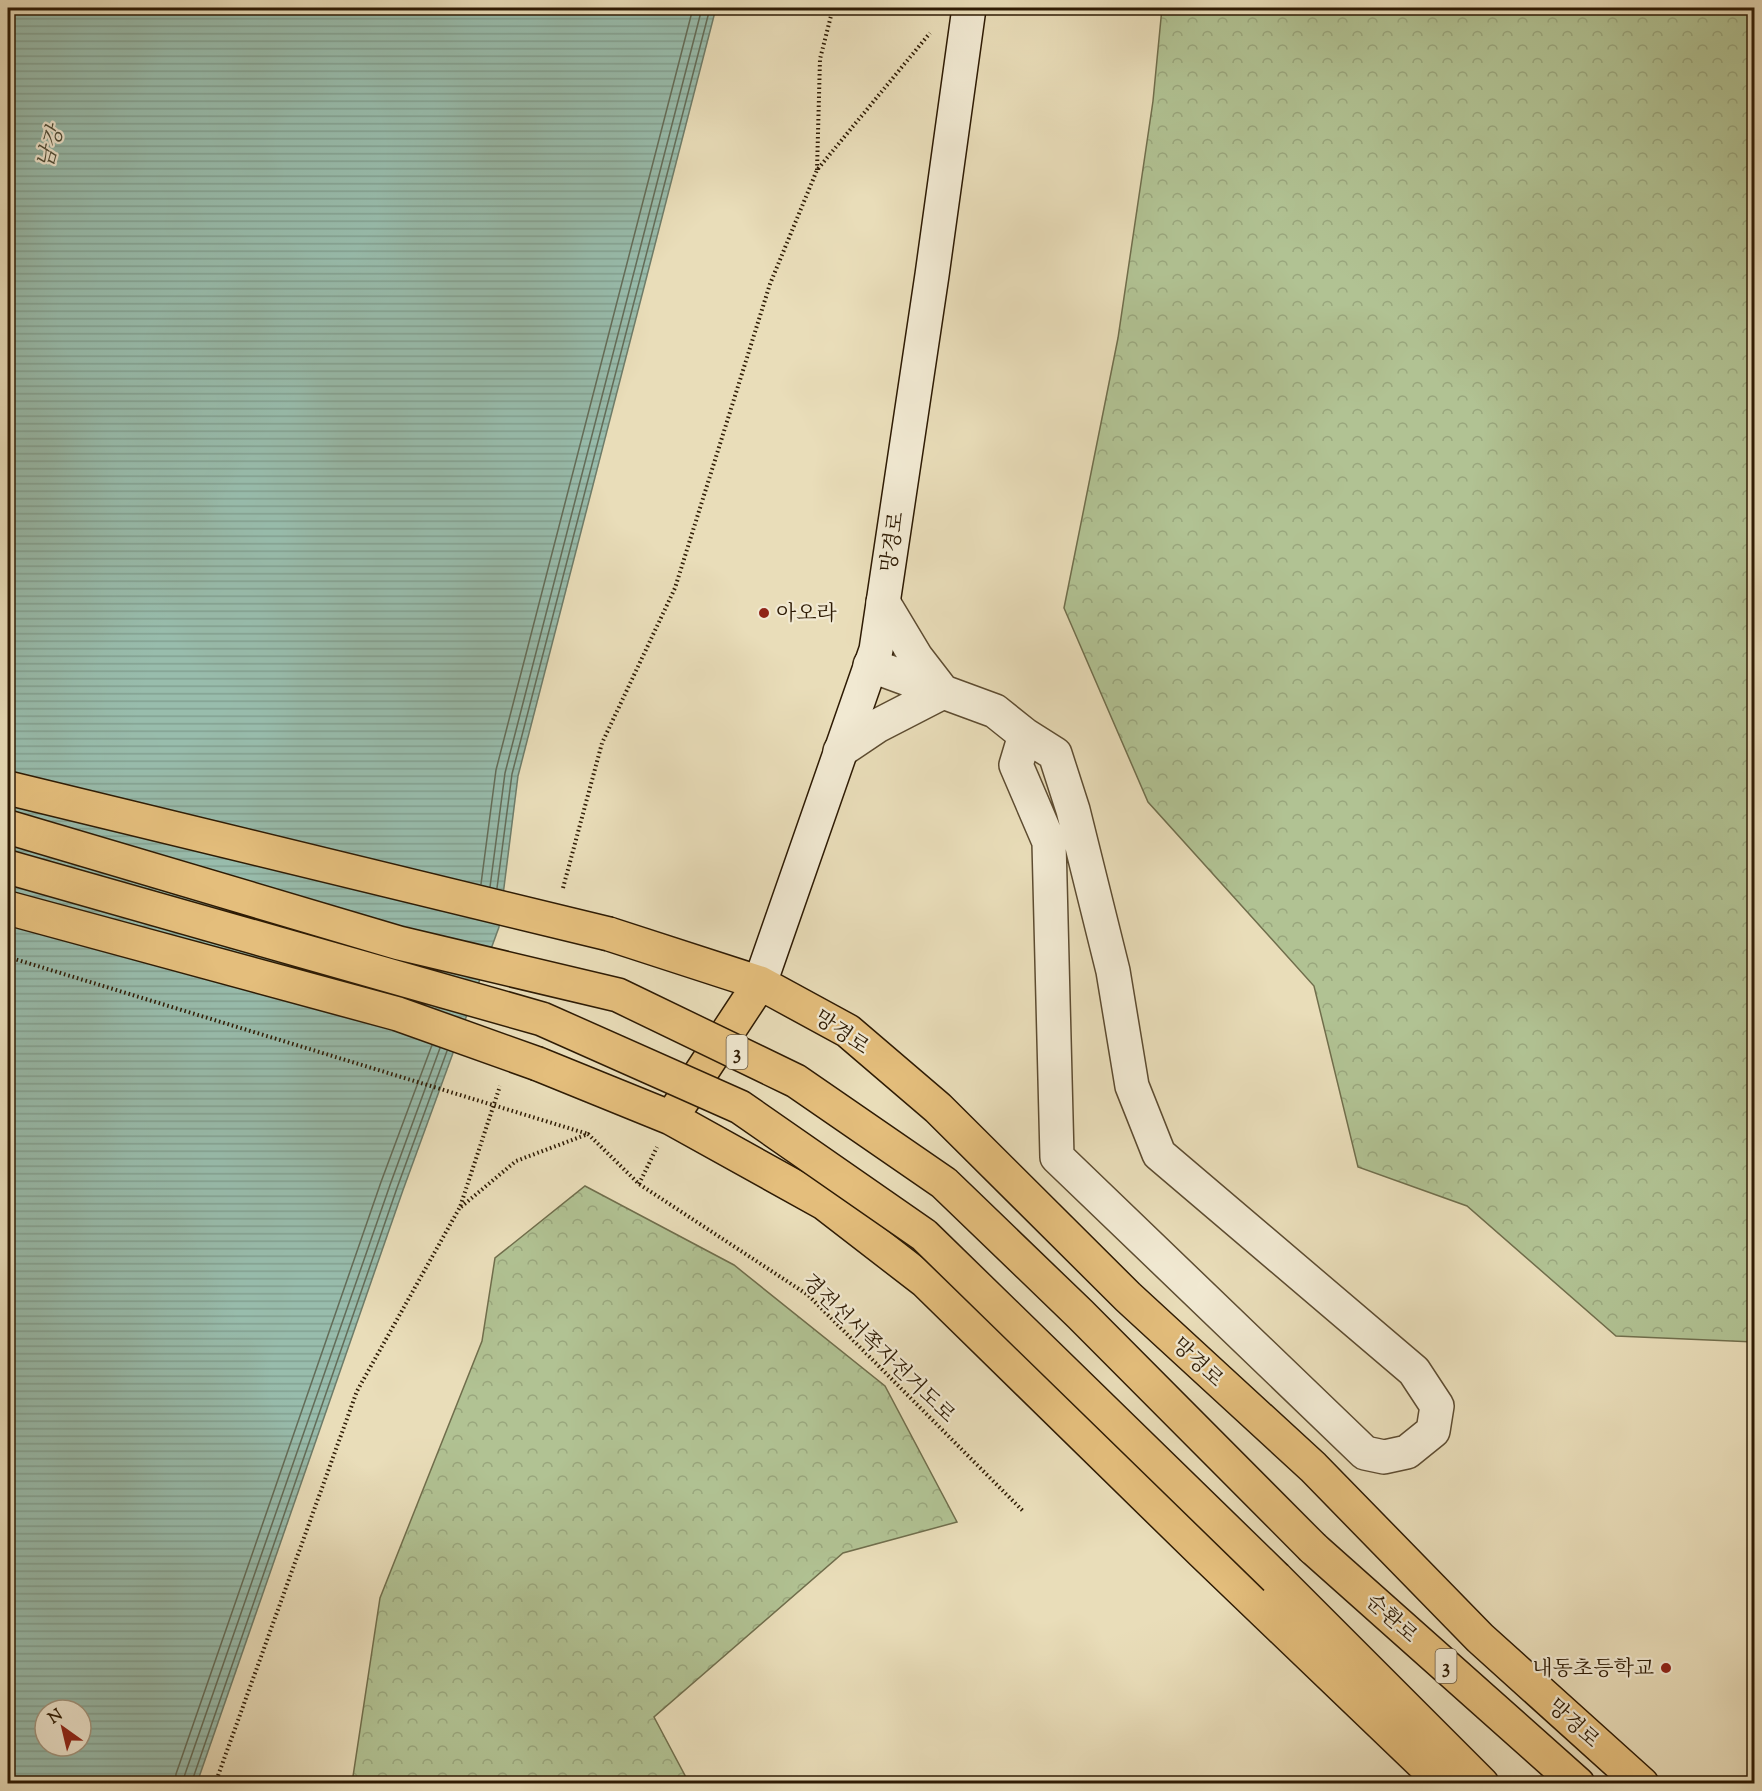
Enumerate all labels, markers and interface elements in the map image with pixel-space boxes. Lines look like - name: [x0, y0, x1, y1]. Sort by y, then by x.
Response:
- water label: 남강: [30, 119, 74, 173]
- street label: 망경로: [875, 510, 913, 574]
- place label: 아오라: [776, 600, 838, 630]
- marker: 아오라: [757, 606, 771, 620]
- street label: 망경로: [807, 1004, 874, 1063]
- road number: 3: [726, 1035, 748, 1069]
- street label: 경전선서쪽자전거도로: [794, 1268, 961, 1431]
- street label: 망경로: [1164, 1332, 1229, 1395]
- street label: 순환로: [1358, 1588, 1423, 1651]
- road number: 3: [1436, 1649, 1456, 1683]
- place label: 내동초등학교: [1532, 1655, 1654, 1685]
- marker: 내동초등학교: [1659, 1661, 1673, 1675]
- street label: 망경로: [1540, 1693, 1605, 1756]
- north arrow: [33, 1698, 93, 1758]
- text: N: [44, 1704, 68, 1731]

